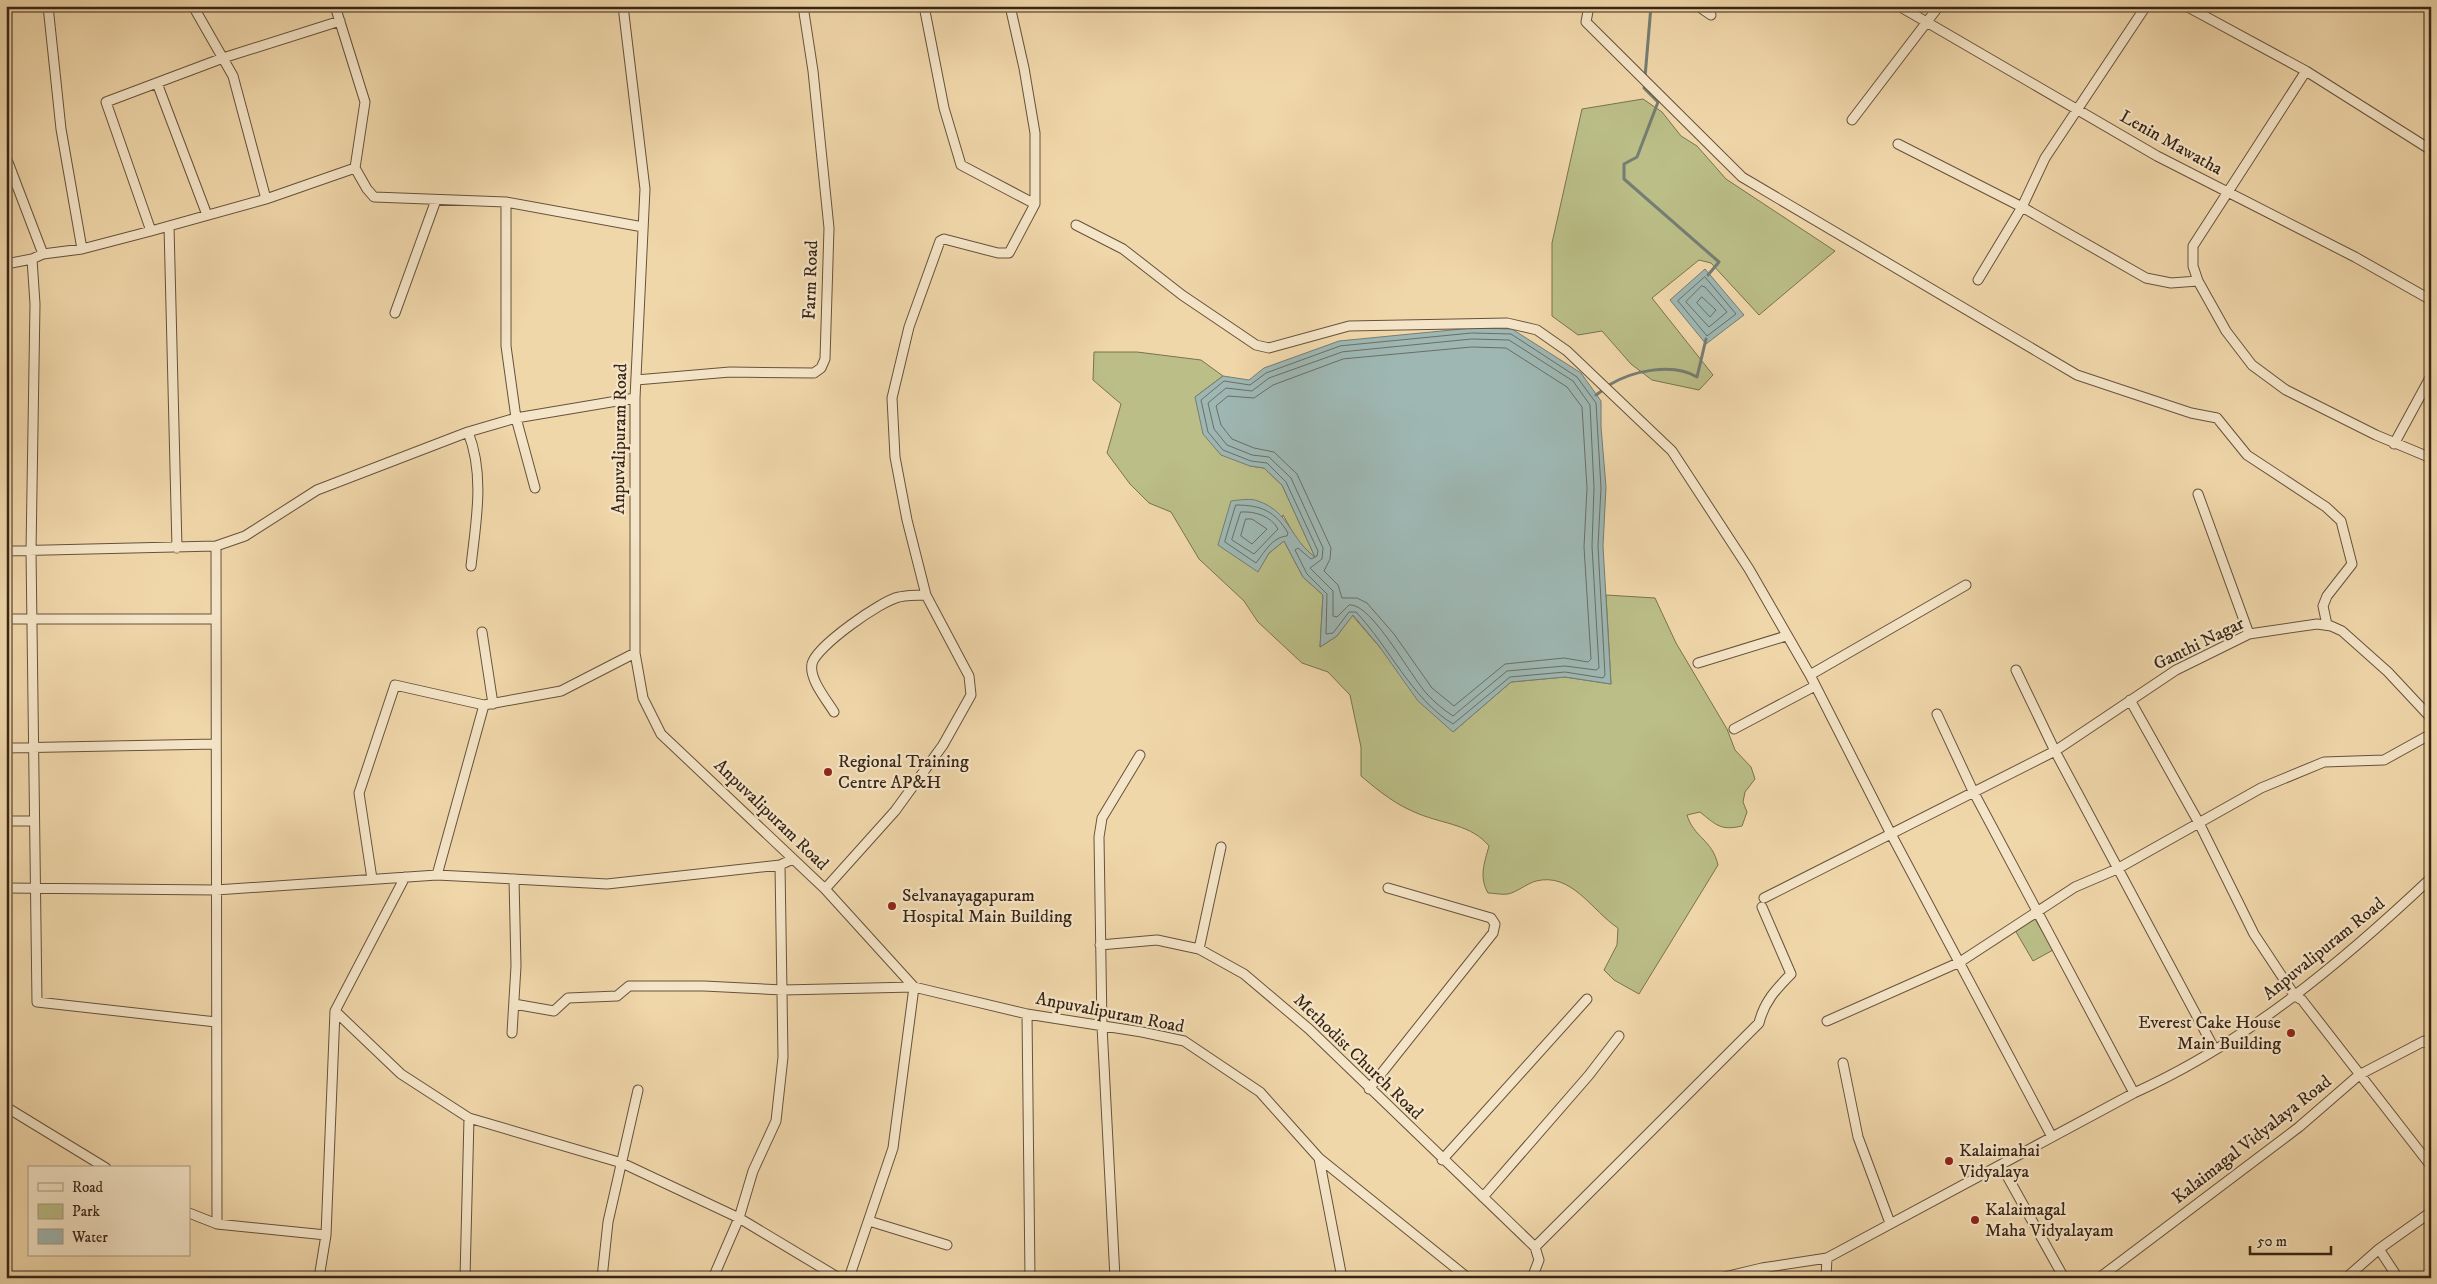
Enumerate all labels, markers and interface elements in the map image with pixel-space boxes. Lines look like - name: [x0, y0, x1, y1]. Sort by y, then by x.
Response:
- street label: Lenin Mawatha: [2116, 106, 2226, 180]
- street label: Farm Road: [799, 240, 823, 320]
- street label: Anpuvalipuram Road: [608, 363, 632, 515]
- street label: Ganthi Nagar: [2150, 612, 2248, 675]
- place label: Regional Training Centre AP&H: [838, 751, 969, 794]
- street label: Anpuvalipuram Road: [709, 755, 833, 875]
- marker: Regional Training Centre AP&H: [822, 766, 834, 778]
- place label: Selvanayagapuram Hospital Main Building: [902, 885, 1072, 928]
- street label: Anpuvalipuram Road: [2258, 893, 2390, 1005]
- marker: Selvanayagapuram Hospital Main Building: [886, 900, 898, 912]
- street label: Anpuvalipuram Road: [1034, 988, 1186, 1038]
- street label: Methodist Church Road: [1289, 989, 1427, 1125]
- place label: Everest Cake House Main Building: [2138, 1012, 2281, 1055]
- marker: Everest Cake House Main Building: [2285, 1027, 2297, 1039]
- street label: Kalaimagal Vidyalaya Road: [2168, 1071, 2336, 1209]
- place label: Kalaimahai Vidyalaya: [1958, 1140, 2040, 1183]
- marker: Kalaimahai Vidyalaya: [1943, 1155, 1955, 1167]
- legend: [28, 1166, 190, 1256]
- text: Road: [72, 1178, 104, 1197]
- place label: Kalaimagal Maha Vidyalayam: [1985, 1199, 2114, 1242]
- text: Park: [72, 1202, 101, 1221]
- marker: Kalaimagal Maha Vidyalayam: [1969, 1214, 1981, 1226]
- scale bar: [2250, 1224, 2331, 1256]
- text: Water: [71, 1228, 108, 1247]
- text: 50 m: [2257, 1232, 2287, 1251]

